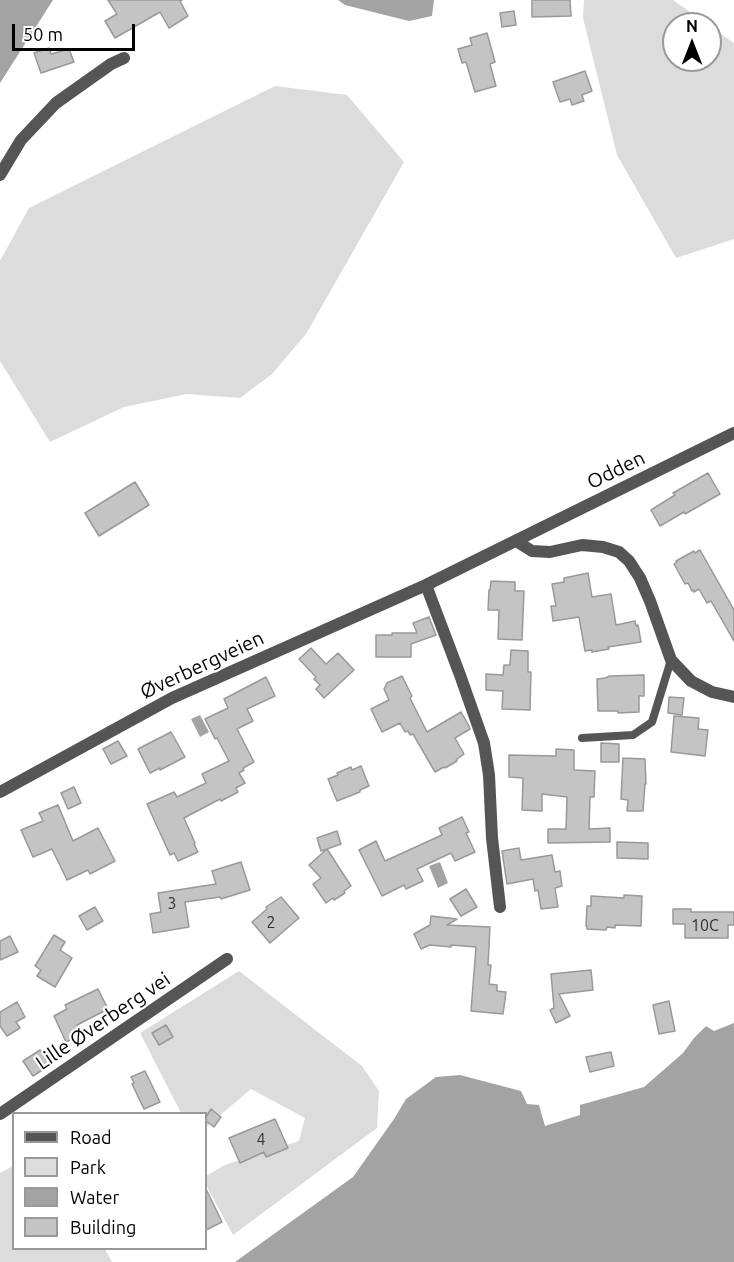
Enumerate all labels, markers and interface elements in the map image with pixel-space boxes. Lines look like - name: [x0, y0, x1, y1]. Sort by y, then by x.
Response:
- scale bar: [15, 12, 138, 50]
- north arrow: [662, 12, 722, 72]
- text: N: [686, 17, 698, 35]
- text: 50 m: [23, 24, 63, 44]
- street label: Odden: [583, 446, 649, 494]
- street label: Øverbergveien: [136, 626, 268, 704]
- house number: 3: [167, 894, 177, 914]
- house number: 2: [266, 913, 276, 933]
- house number: 10C: [691, 916, 719, 936]
- street label: Lille Øverberg vei: [31, 967, 175, 1075]
- legend: [12, 1112, 207, 1250]
- text: Road: [70, 1127, 112, 1147]
- house number: 4: [256, 1130, 266, 1150]
- text: Park: [70, 1157, 106, 1177]
- text: Water: [70, 1187, 119, 1207]
- text: Building: [70, 1217, 136, 1237]

